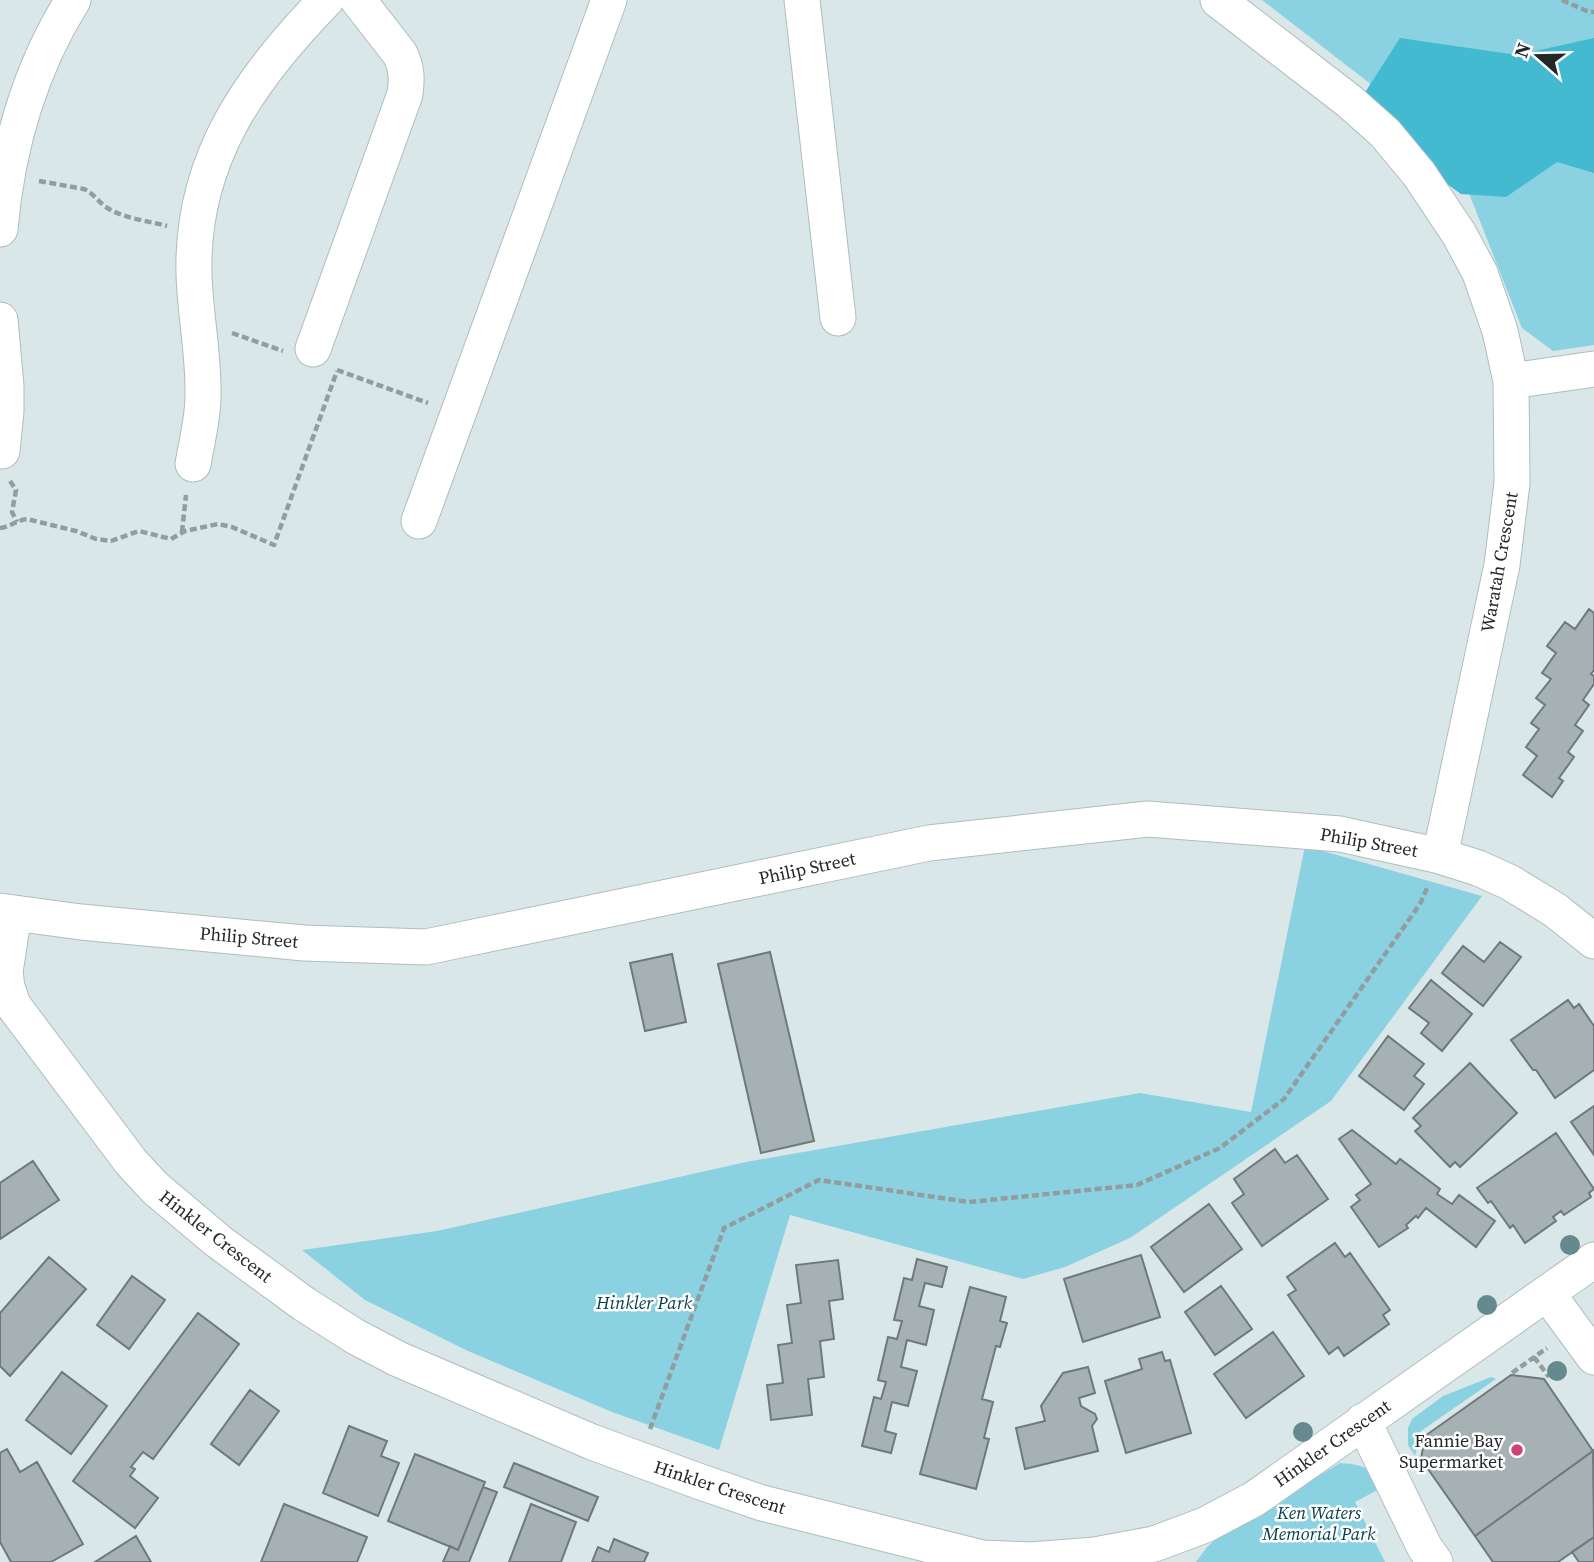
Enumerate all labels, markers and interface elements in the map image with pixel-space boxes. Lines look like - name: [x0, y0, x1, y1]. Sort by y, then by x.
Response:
- north arrow: [1503, 21, 1573, 91]
- text: N: [1507, 39, 1537, 61]
- street label: Waratah Crescent: [1474, 490, 1524, 634]
- street label: Philip Street: [1318, 821, 1420, 863]
- street label: Philip Street: [756, 845, 858, 890]
- street label: Philip Street: [199, 920, 299, 954]
- street label: Hinkler Crescent: [154, 1184, 278, 1288]
- park label: Hinkler Park: [595, 1290, 692, 1315]
- street label: Hinkler Crescent: [1269, 1393, 1395, 1493]
- place label: Fannie Bay Supermarket: [1399, 1428, 1504, 1474]
- marker: Fannie Bay Supermarket: [1509, 1442, 1525, 1458]
- street label: Hinkler Crescent: [651, 1454, 789, 1520]
- park label: Ken Waters Memorial Park: [1262, 1500, 1376, 1546]

